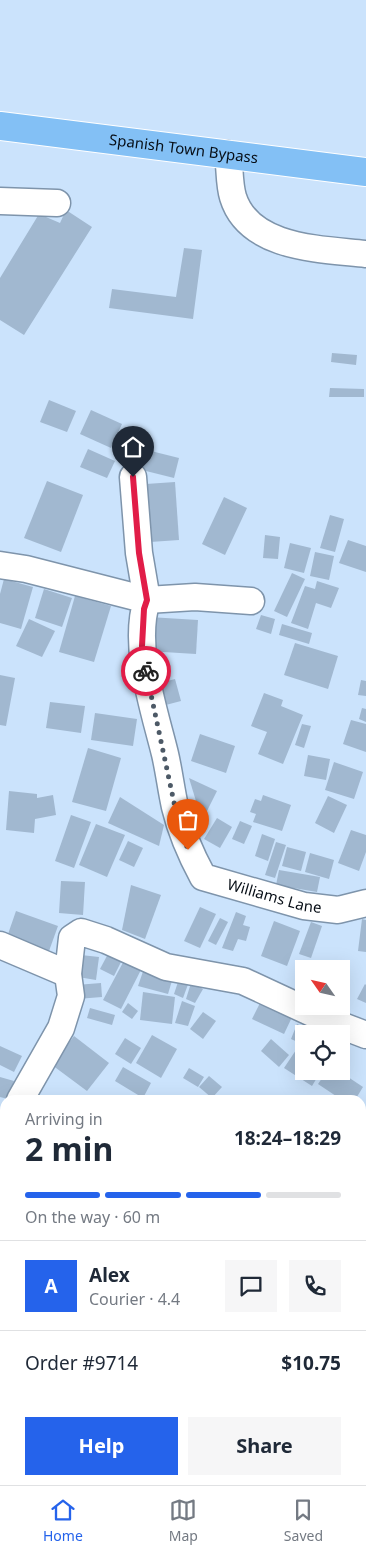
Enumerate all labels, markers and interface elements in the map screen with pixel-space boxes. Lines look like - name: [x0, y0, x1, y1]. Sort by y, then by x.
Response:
- street label: Spanish Town Bypass: [108, 129, 259, 167]
- pin: [112, 426, 154, 477]
- icon: home: [119, 433, 147, 461]
- courier: [121, 646, 171, 696]
- icon: bike: [132, 657, 160, 685]
- pin: [167, 799, 209, 850]
- icon: bag: [174, 806, 202, 834]
- street label: Williams Lane: [225, 874, 323, 917]
- north arrow: [295, 960, 350, 1015]
- map controls: [295, 960, 350, 1080]
- button: locate: [295, 1025, 350, 1080]
- text: Arriving in: [25, 1108, 103, 1130]
- text: 18:24–18:29: [234, 1125, 341, 1151]
- text: 2 min: [25, 1127, 113, 1170]
- text: On the way · 60 m: [25, 1206, 160, 1228]
- button: chat: [225, 1260, 277, 1312]
- button: phone: [289, 1260, 341, 1312]
- text: Alex: [89, 1262, 130, 1288]
- text: A: [44, 1273, 58, 1299]
- text: Courier · 4.4: [89, 1288, 180, 1310]
- text: Order #9714: [25, 1350, 138, 1376]
- text: $10.75: [281, 1350, 341, 1376]
- button: Help: [25, 1417, 178, 1475]
- button: Share: [188, 1417, 341, 1475]
- tab: Home: [43, 1496, 83, 1545]
- tab: Map: [169, 1496, 198, 1545]
- tab: Saved: [284, 1496, 323, 1545]

